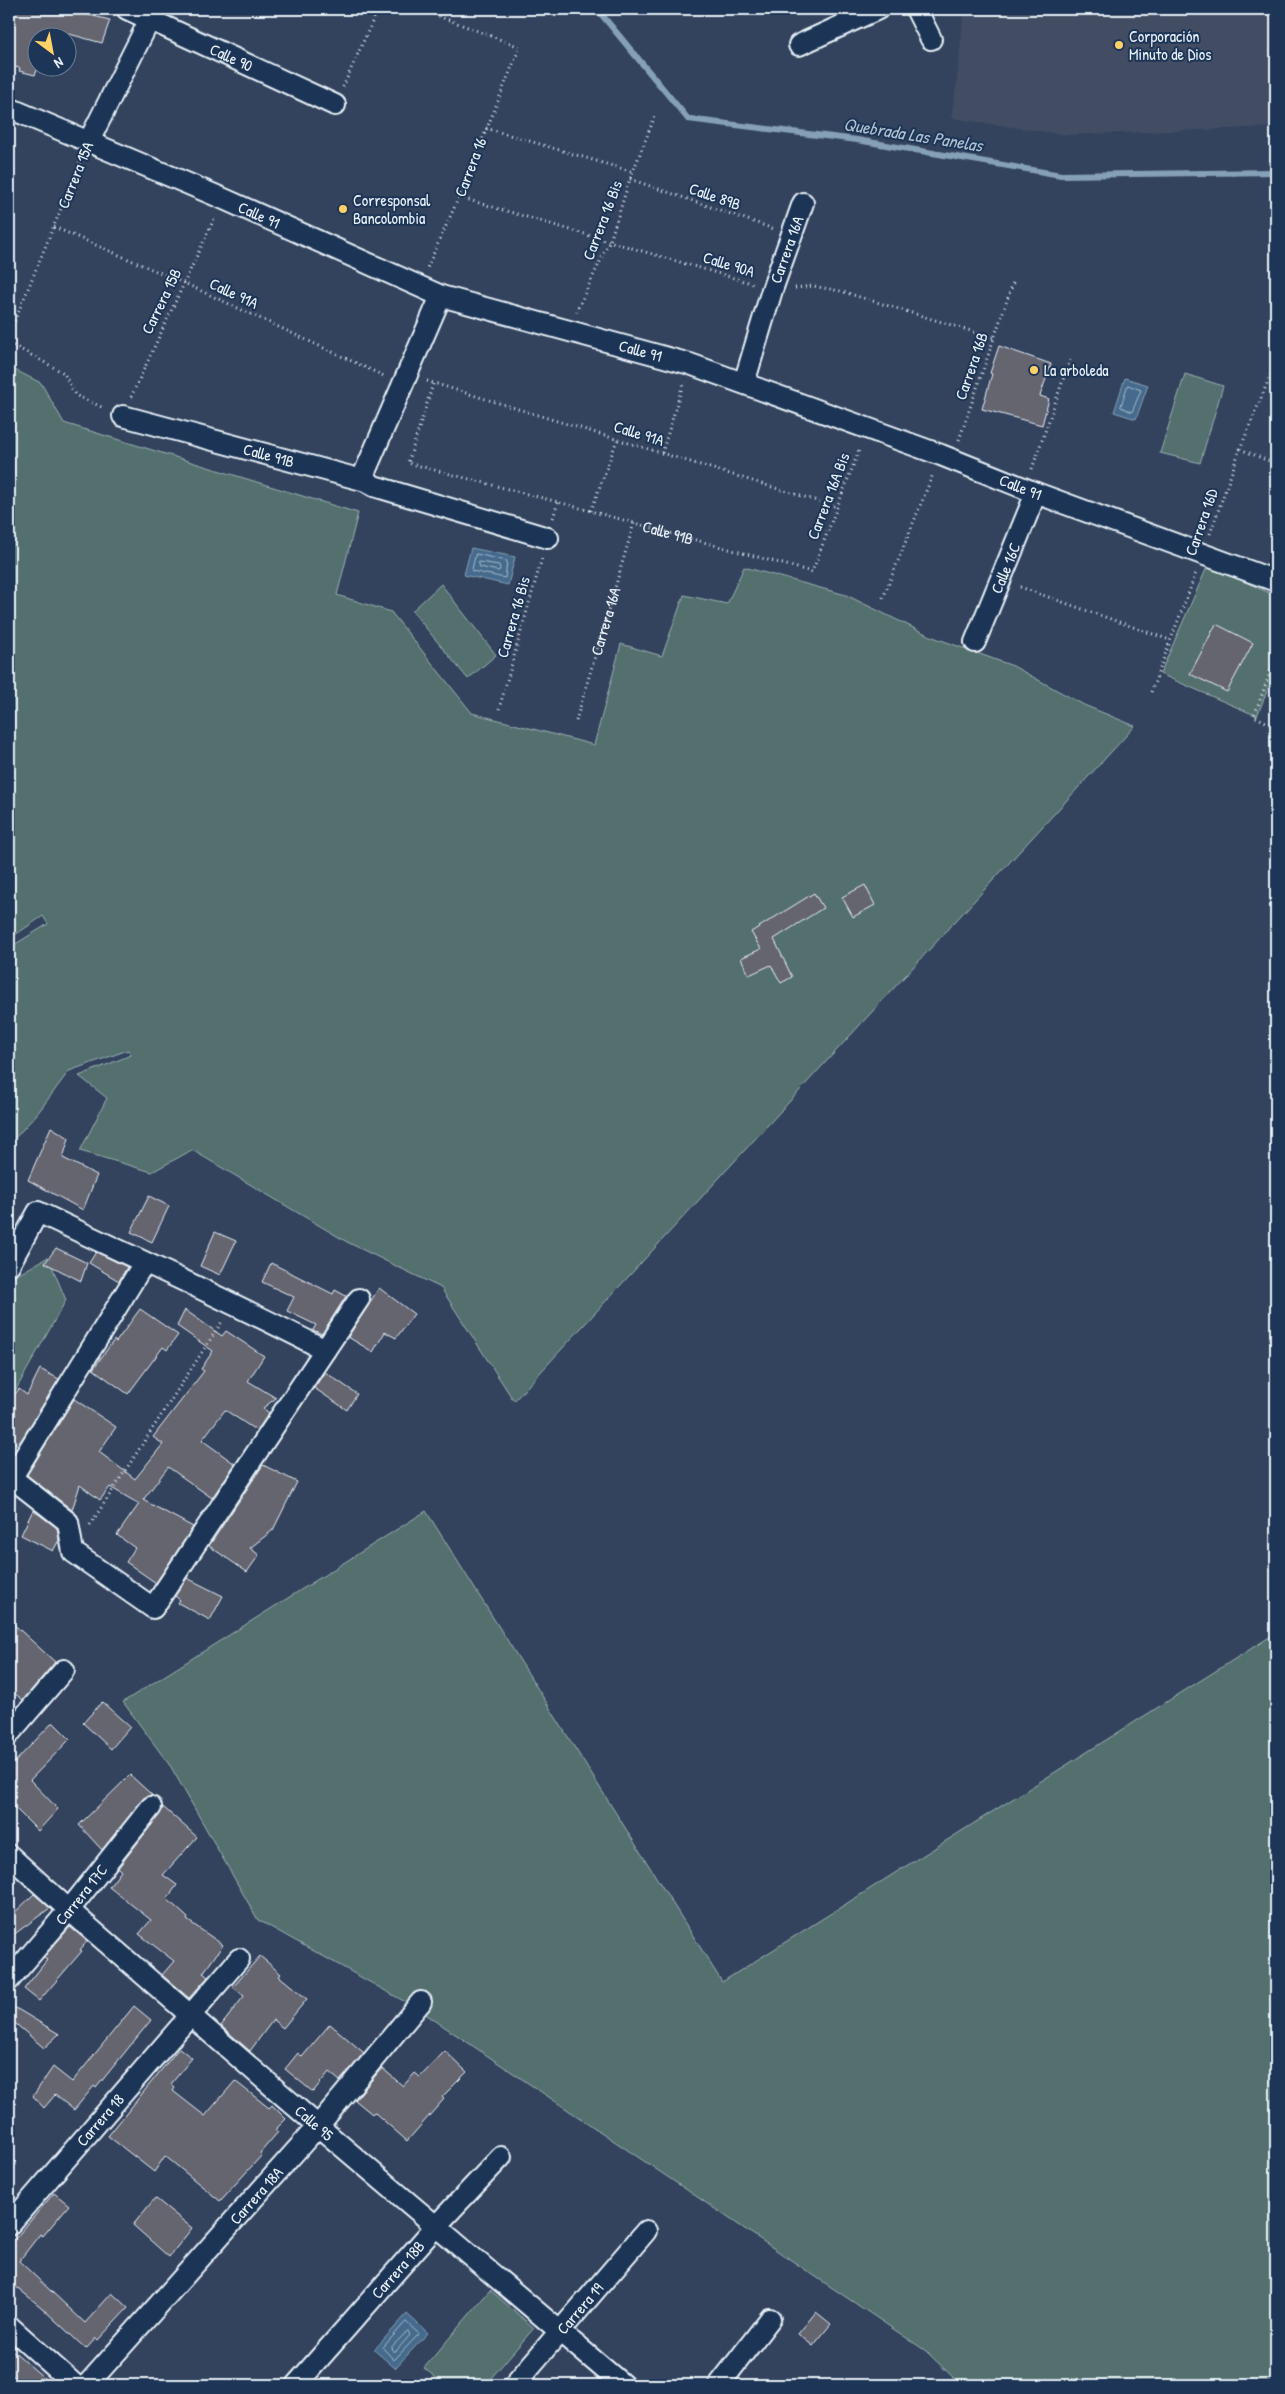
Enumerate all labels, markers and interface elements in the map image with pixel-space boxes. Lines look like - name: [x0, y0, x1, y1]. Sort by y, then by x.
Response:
- place label: Corporación Minuto de Dios: [1129, 25, 1211, 65]
- north arrow: [28, 28, 78, 78]
- street label: Calle 90: [206, 38, 256, 77]
- marker: Corporación Minuto de Dios: [1113, 39, 1125, 51]
- text: N: [50, 53, 67, 74]
- water label: Quebrada Las Panelas: [842, 111, 986, 158]
- street label: Carrera 16: [449, 134, 491, 200]
- street label: Carrera 15A: [52, 138, 98, 212]
- street label: Carrera 16 Bis: [577, 177, 627, 263]
- street label: Calle 89B: [686, 177, 744, 215]
- place label: Corresponsal Bancolombia: [353, 189, 431, 229]
- street label: Calle 91: [235, 196, 284, 234]
- marker: Corresponsal Bancolombia: [337, 203, 349, 215]
- street label: Carrera 16A: [764, 213, 809, 286]
- street label: Calle 90A: [701, 246, 758, 282]
- street label: Carrera 15B: [136, 264, 186, 338]
- street label: Calle 91A: [206, 272, 262, 314]
- street label: Carrera 16B: [949, 329, 993, 403]
- street label: Calle 91: [617, 334, 665, 367]
- place label: La arboleda: [1044, 359, 1109, 381]
- marker: La arboleda: [1028, 364, 1040, 376]
- street label: Calle 91A: [611, 415, 667, 451]
- street label: Calle 91B: [241, 438, 297, 472]
- street label: Carrera 16A Bis: [801, 449, 855, 543]
- street label: Calle 91: [996, 469, 1045, 505]
- street label: Carrera 16D: [1179, 485, 1223, 559]
- street label: Calle 91B: [640, 515, 696, 550]
- street label: Calle 16C: [985, 539, 1026, 597]
- street label: Carrera 16 Bis: [491, 574, 535, 660]
- street label: Carrera 16A: [585, 584, 626, 658]
- street label: Carrera 17C: [50, 1859, 113, 1930]
- street label: Carrera 18: [71, 2089, 129, 2151]
- street label: Calle 95: [290, 2100, 338, 2146]
- street label: Carrera 18A: [224, 2162, 288, 2229]
- street label: Carrera 18B: [366, 2236, 429, 2303]
- street label: Carrera 19: [551, 2278, 608, 2339]

